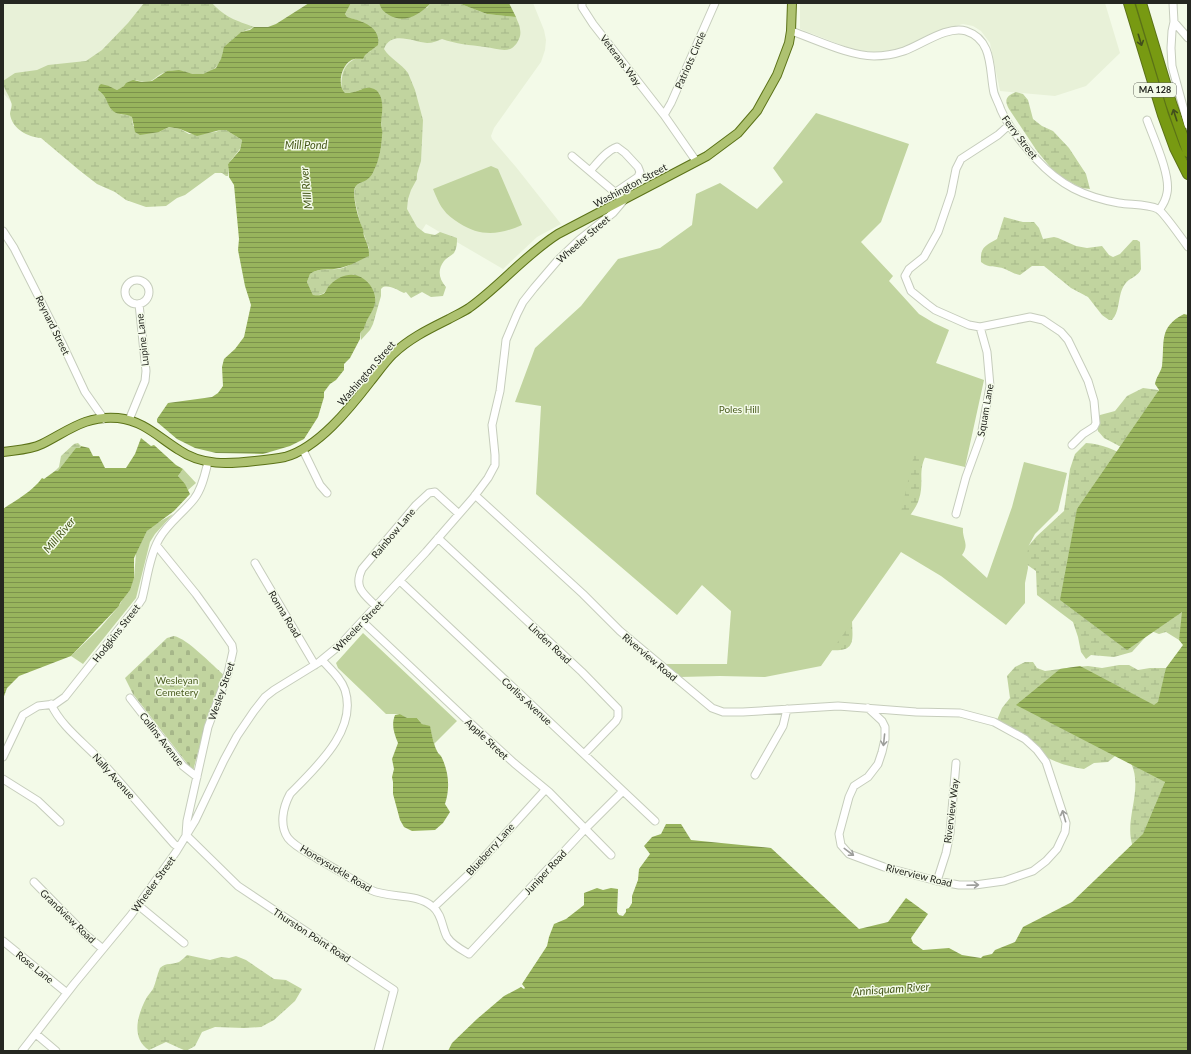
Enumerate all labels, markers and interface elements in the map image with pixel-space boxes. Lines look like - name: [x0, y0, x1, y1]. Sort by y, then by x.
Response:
- street label: Patriots Circle: [672, 30, 708, 90]
- street label: Veterans Way: [598, 32, 645, 89]
- one-way arrow: [1137, 34, 1144, 47]
- road number: MA 128: [1134, 83, 1176, 97]
- one-way arrow: [1170, 109, 1178, 121]
- street label: Ferry Street: [1000, 113, 1041, 162]
- water label: Mill Pond: [285, 138, 328, 151]
- street label: Washington Street: [591, 160, 669, 209]
- water label: Mill River: [297, 166, 314, 210]
- street label: Wheeler Street: [554, 212, 612, 265]
- street label: Reynard Street: [33, 293, 73, 357]
- street label: Lupine Lane: [133, 313, 151, 367]
- street label: Washington Street: [335, 338, 398, 408]
- street label: Squam Lane: [974, 383, 996, 437]
- park label: Poles Hill: [719, 403, 759, 415]
- street label: Rainbow Lane: [369, 506, 417, 560]
- water label: Mill River: [40, 514, 77, 555]
- street label: Ronna Road: [266, 588, 304, 640]
- street label: Wheeler Street: [331, 598, 386, 654]
- street label: Hodgkins Street: [90, 601, 143, 664]
- street label: Linden Road: [526, 620, 574, 666]
- street label: Riverview Road: [620, 631, 680, 683]
- street label: Wesley Street: [205, 660, 237, 722]
- park label: Wesleyan Cemetery: [156, 674, 199, 698]
- street label: Corliss Avenue: [499, 675, 555, 727]
- street label: Collins Avenue: [137, 710, 187, 768]
- street label: Apple Street: [463, 716, 511, 762]
- one-way arrow: [880, 733, 888, 746]
- street label: Nally Avenue: [90, 751, 138, 801]
- street label: Riverview Way: [941, 777, 961, 844]
- one-way arrow: [1060, 809, 1067, 822]
- street label: Blueberry Lane: [463, 820, 517, 878]
- street label: Honeysuckle Road: [298, 842, 374, 894]
- street label: Juniper Road: [521, 847, 569, 897]
- one-way arrow: [843, 848, 854, 856]
- street label: Wheeler Street: [129, 853, 178, 914]
- street label: Riverview Road: [885, 861, 953, 889]
- one-way arrow: [966, 881, 979, 889]
- street label: Grandview Road: [38, 887, 98, 945]
- street label: Thurston Point Road: [271, 905, 353, 965]
- street label: Rose Lane: [14, 948, 56, 986]
- water label: Annisquam River: [851, 979, 930, 998]

